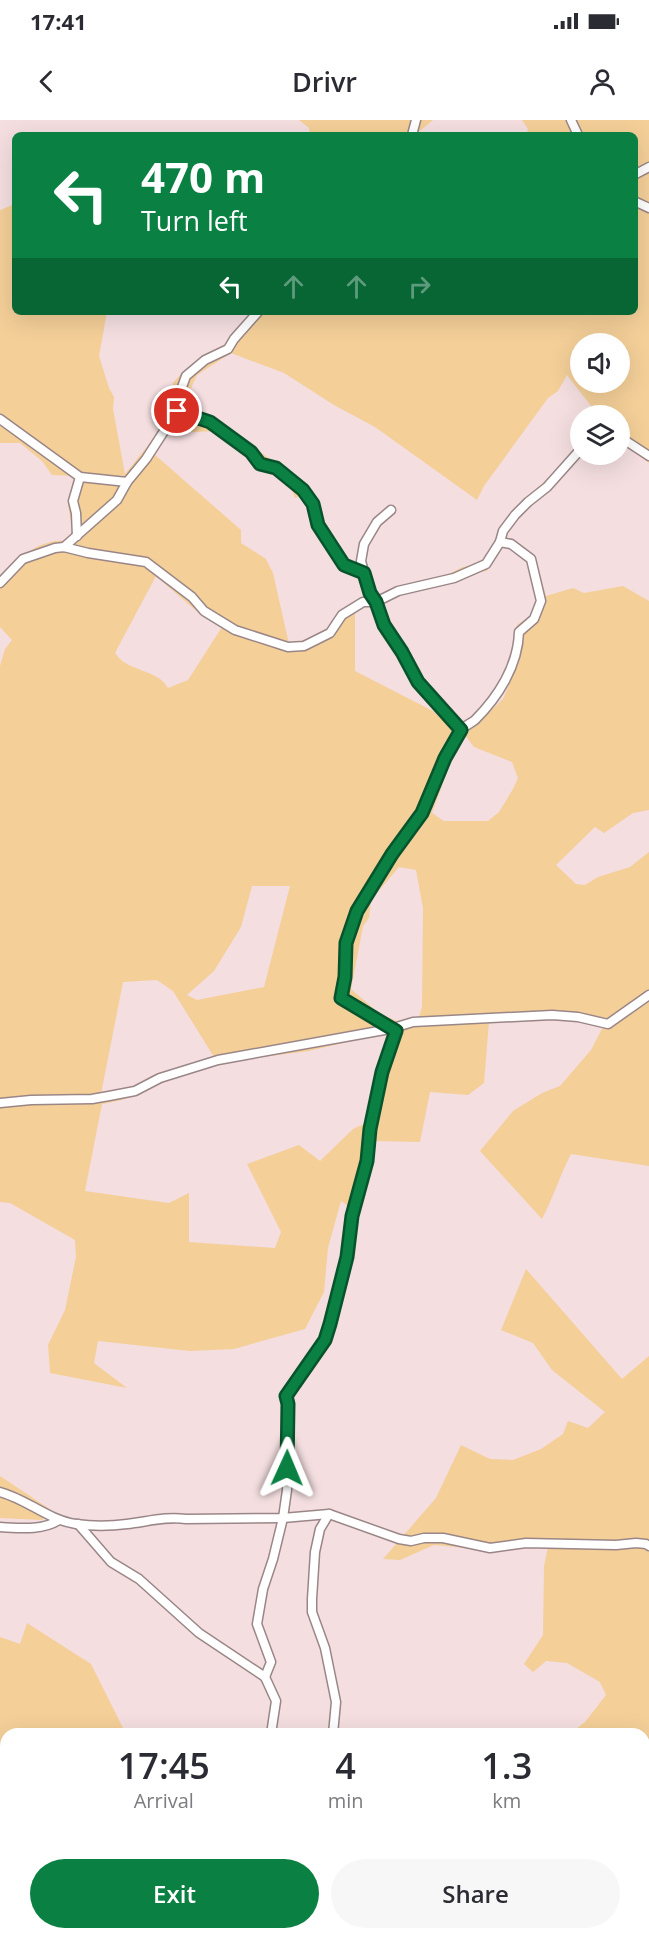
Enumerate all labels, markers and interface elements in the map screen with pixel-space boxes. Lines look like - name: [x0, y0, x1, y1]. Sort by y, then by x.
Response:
- text: 17:41: [30, 6, 87, 36]
- text: Drivr: [292, 63, 357, 100]
- icon: back: [30, 65, 63, 98]
- icon: person: [586, 65, 619, 98]
- text: 470 m: [141, 148, 265, 205]
- icon: left: [42, 156, 120, 234]
- text: Turn left: [141, 202, 248, 239]
- icon: left: [214, 270, 247, 303]
- icon: ahead: [277, 270, 310, 303]
- icon: ahead: [340, 270, 373, 303]
- icon: right: [403, 270, 436, 303]
- map controls: [570, 333, 630, 465]
- button: sound: [570, 333, 630, 393]
- pin: [151, 385, 202, 436]
- icon: arrive: [160, 394, 193, 427]
- button: layers: [570, 405, 630, 465]
- position arrow: [255, 1436, 319, 1500]
- text: 17:45: [118, 1741, 210, 1790]
- text: 4: [335, 1741, 356, 1790]
- text: 1.3: [481, 1741, 532, 1790]
- text: Arrival: [134, 1787, 194, 1814]
- text: min: [328, 1787, 363, 1814]
- text: km: [492, 1787, 521, 1814]
- button: Exit: [30, 1859, 319, 1928]
- button: Share: [331, 1859, 620, 1928]

